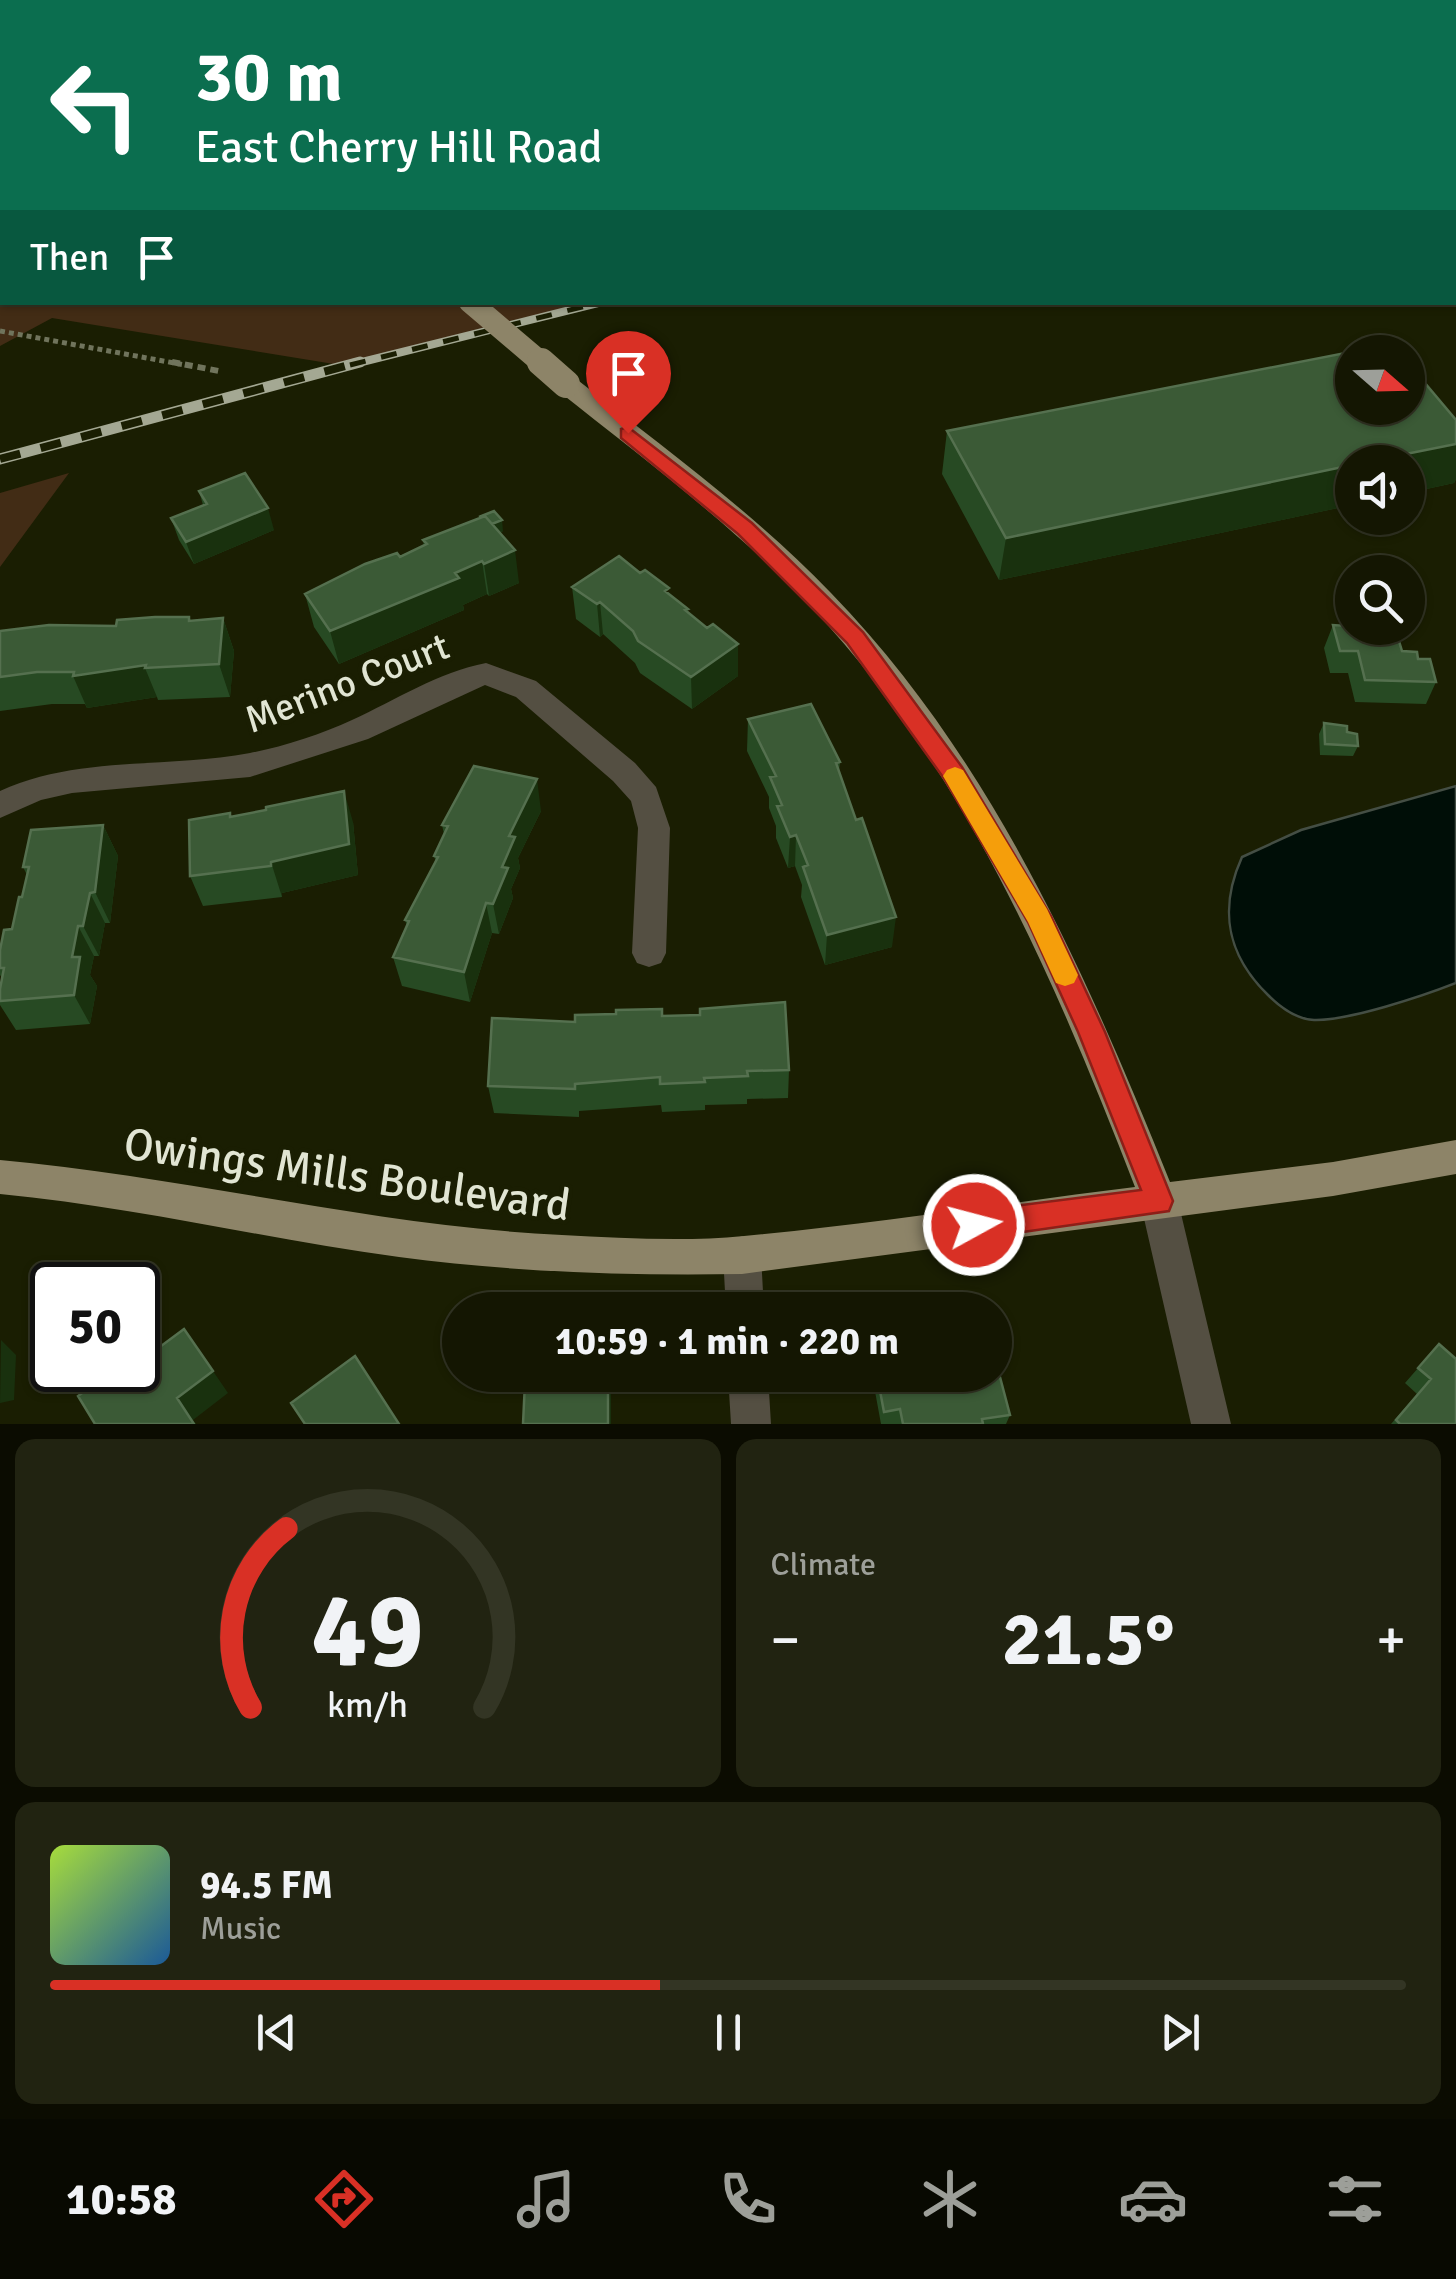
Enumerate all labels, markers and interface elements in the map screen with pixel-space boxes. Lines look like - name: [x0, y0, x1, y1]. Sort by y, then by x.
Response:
- text: 30 m: [195, 34, 343, 120]
- icon: left: [30, 40, 160, 170]
- text: East Cherry Hill Road: [195, 120, 602, 175]
- icon: arrive: [129, 230, 184, 285]
- text: Then: [30, 234, 109, 281]
- pin: [586, 331, 671, 434]
- north arrow: [1335, 335, 1425, 425]
- map controls: [1335, 335, 1425, 645]
- icon: arrive: [601, 346, 656, 401]
- button: sound: [1335, 445, 1425, 535]
- button: search: [1335, 555, 1425, 645]
- street label: Merino Court: [238, 623, 456, 743]
- street label: Owings Mills Boulevard: [120, 1116, 574, 1234]
- position arrow: [922, 1173, 1026, 1277]
- speed limit sign: 50: [30, 1262, 160, 1392]
- text: 10:59 · 1 min · 220 m: [555, 1318, 899, 1365]
- text: Climate: [771, 1545, 876, 1584]
- text: 49: [312, 1567, 424, 1695]
- text: 21.5°: [1002, 1593, 1175, 1686]
- text: −: [771, 1606, 800, 1674]
- text: +: [1376, 1606, 1406, 1674]
- text: km/h: [327, 1683, 408, 1727]
- text: 94.5 FM: [200, 1862, 333, 1909]
- text: Music: [200, 1909, 281, 1948]
- icon: previous: [249, 2005, 304, 2060]
- icon: pause: [701, 2005, 756, 2060]
- icon: next: [1153, 2005, 1208, 2060]
- icon: directions: [309, 2164, 379, 2234]
- icon: music: [511, 2164, 581, 2234]
- icon: phone: [713, 2164, 783, 2234]
- icon: climate: [915, 2164, 985, 2234]
- icon: car: [1118, 2164, 1188, 2234]
- icon: filters: [1320, 2164, 1390, 2234]
- text: 10:58: [66, 2172, 177, 2227]

